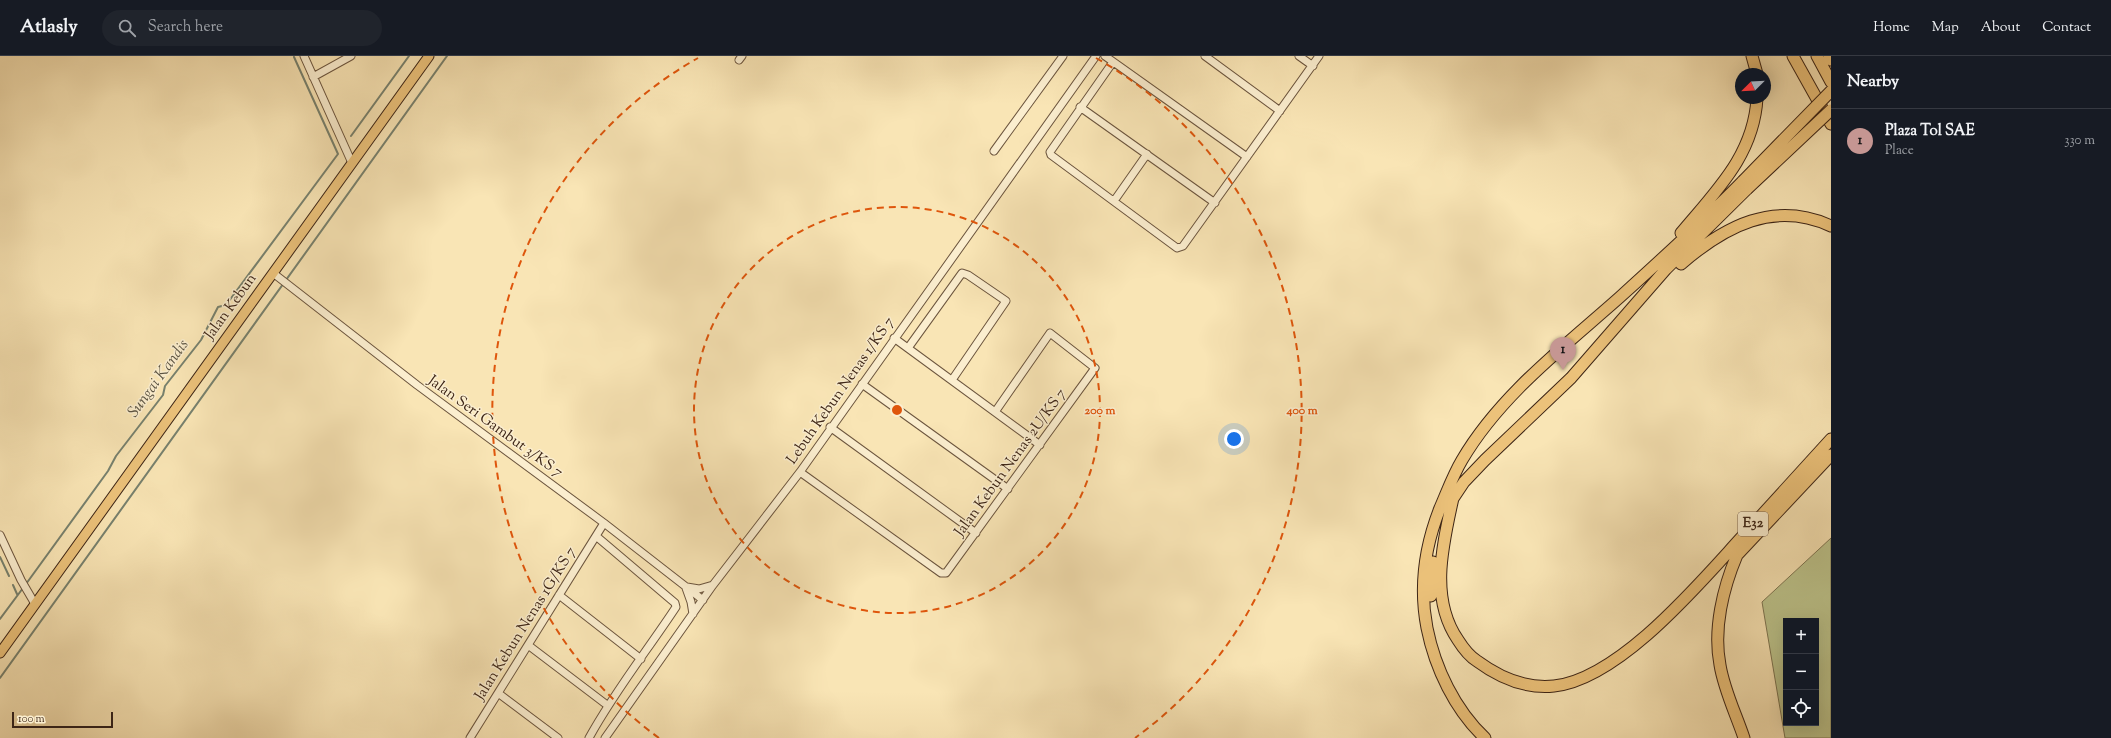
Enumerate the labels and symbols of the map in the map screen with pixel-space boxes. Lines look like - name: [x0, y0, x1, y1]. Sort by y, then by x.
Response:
- north arrow: [1735, 68, 1771, 104]
- street label: Jalan Kebun: [199, 270, 262, 345]
- street label: Lebuh Kebun Nenas 1/KS 7: [782, 313, 900, 469]
- water label: Sungai Kandis: [123, 335, 195, 423]
- pin: 1: [1550, 337, 1576, 370]
- street label: Jalan Seri Gambut 3/KS 7: [422, 370, 567, 483]
- street label: Jalan Kebun Nenas 2U/KS 7: [949, 384, 1072, 542]
- text: 200 m: [1085, 402, 1115, 420]
- text: 400 m: [1285, 402, 1318, 420]
- centre of rings: [890, 403, 904, 417]
- your location: [1224, 429, 1244, 449]
- road number: E32: [1738, 512, 1768, 536]
- street label: Jalan Kebun Nenas 1G/KS 7: [470, 543, 582, 706]
- scale bar: [12, 710, 113, 729]

